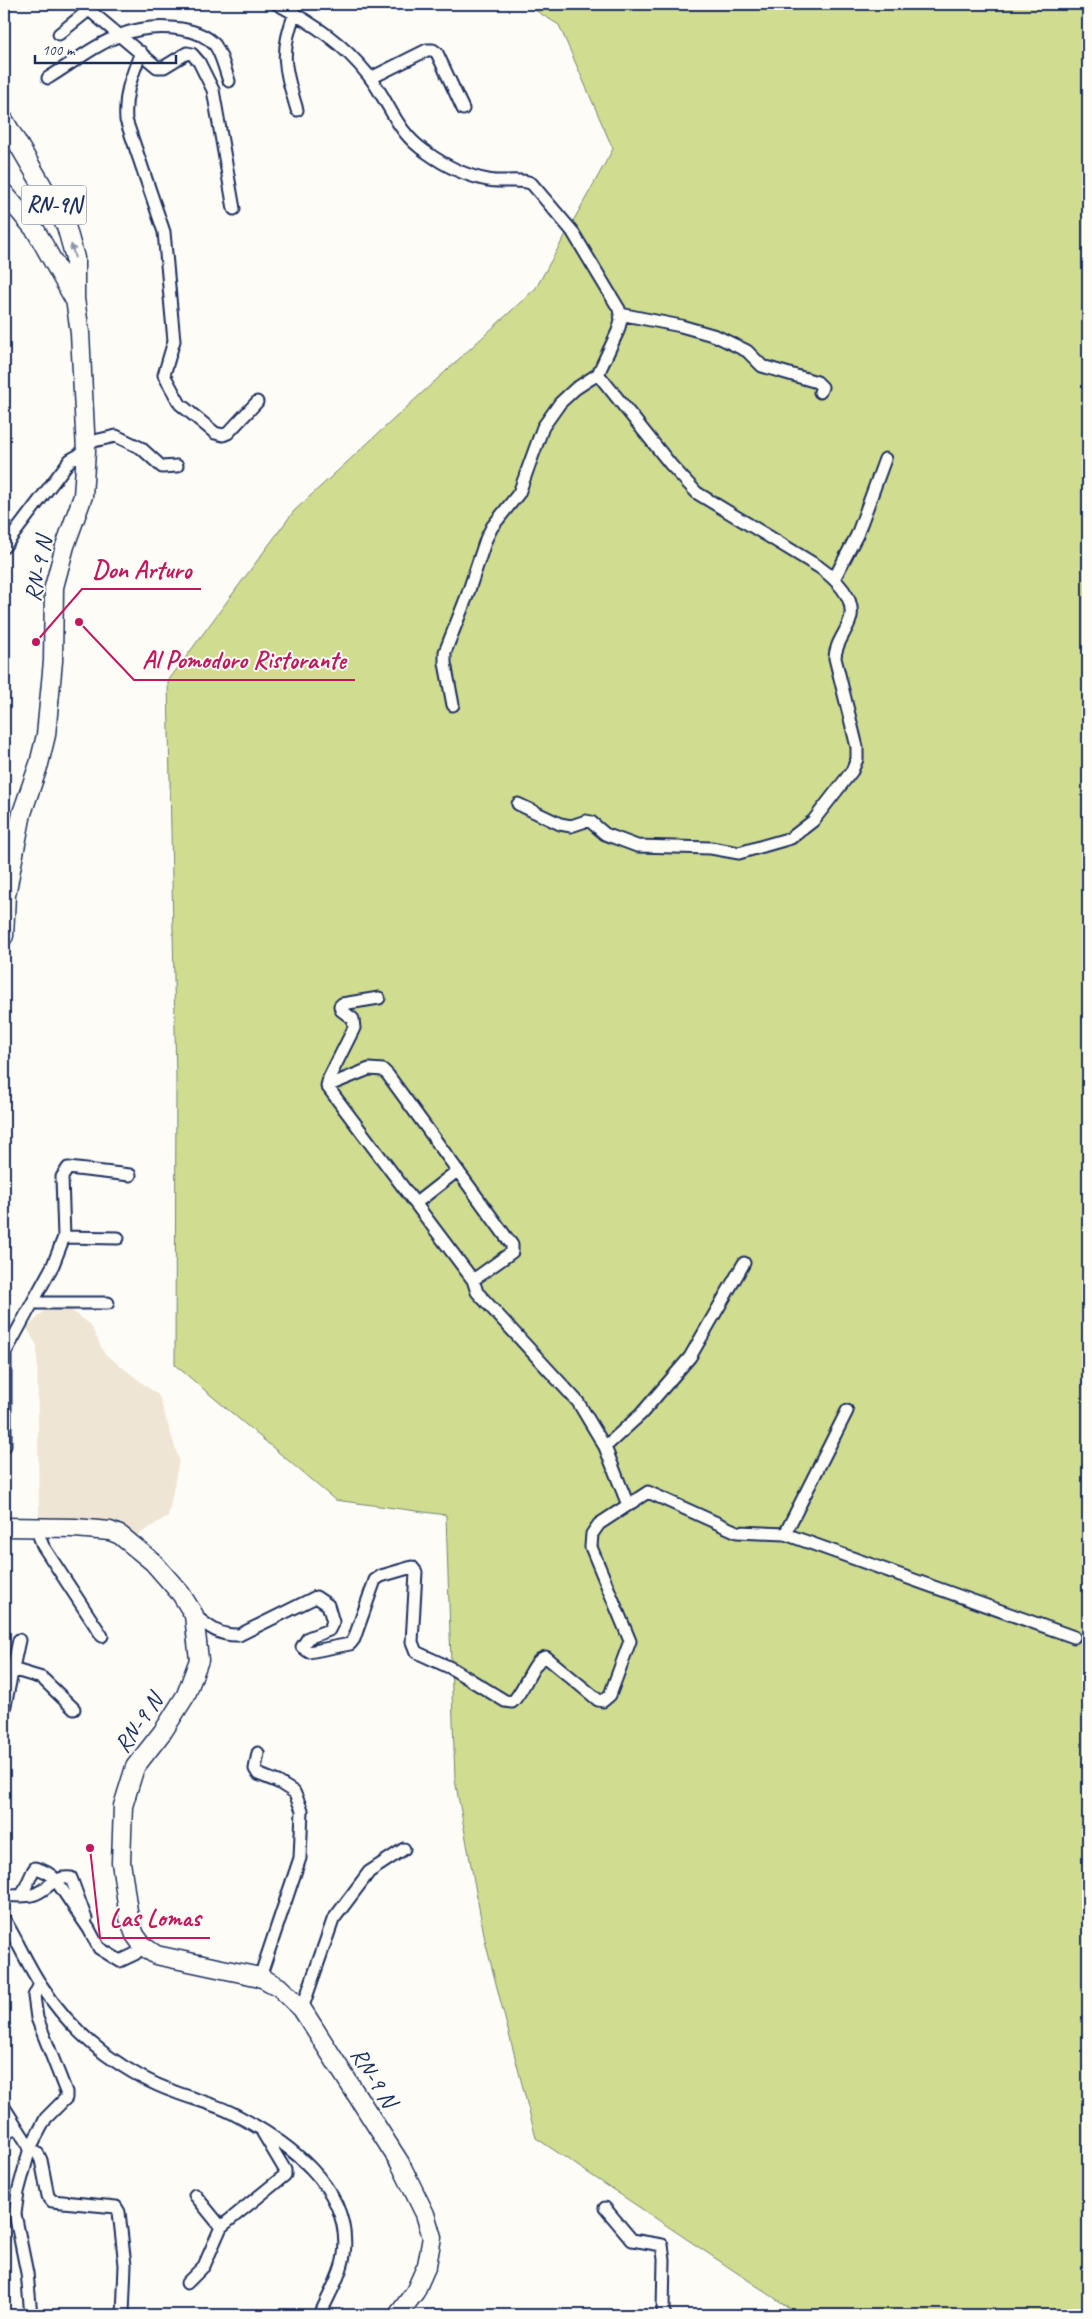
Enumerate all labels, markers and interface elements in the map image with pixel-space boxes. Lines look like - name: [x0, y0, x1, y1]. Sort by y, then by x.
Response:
- scale bar: [35, 32, 176, 64]
- text: 100 m: [42, 41, 76, 60]
- road number: RN-9N: [22, 186, 86, 224]
- one-way arrow: [68, 243, 76, 258]
- street label: RN-9 N: [17, 531, 60, 604]
- callout: Don Arturo: [82, 549, 201, 589]
- text: Don Arturo: [93, 554, 193, 586]
- callout: Al Pomodoro Ristorante: [134, 640, 355, 680]
- text: Al Pomodoro Ristorante: [142, 644, 347, 676]
- street label: RN-9 N: [107, 1685, 171, 1758]
- callout: Las Lomas: [100, 1898, 210, 1938]
- text: Las Lomas: [110, 1902, 203, 1934]
- street label: RN-9 N: [344, 2041, 406, 2116]

